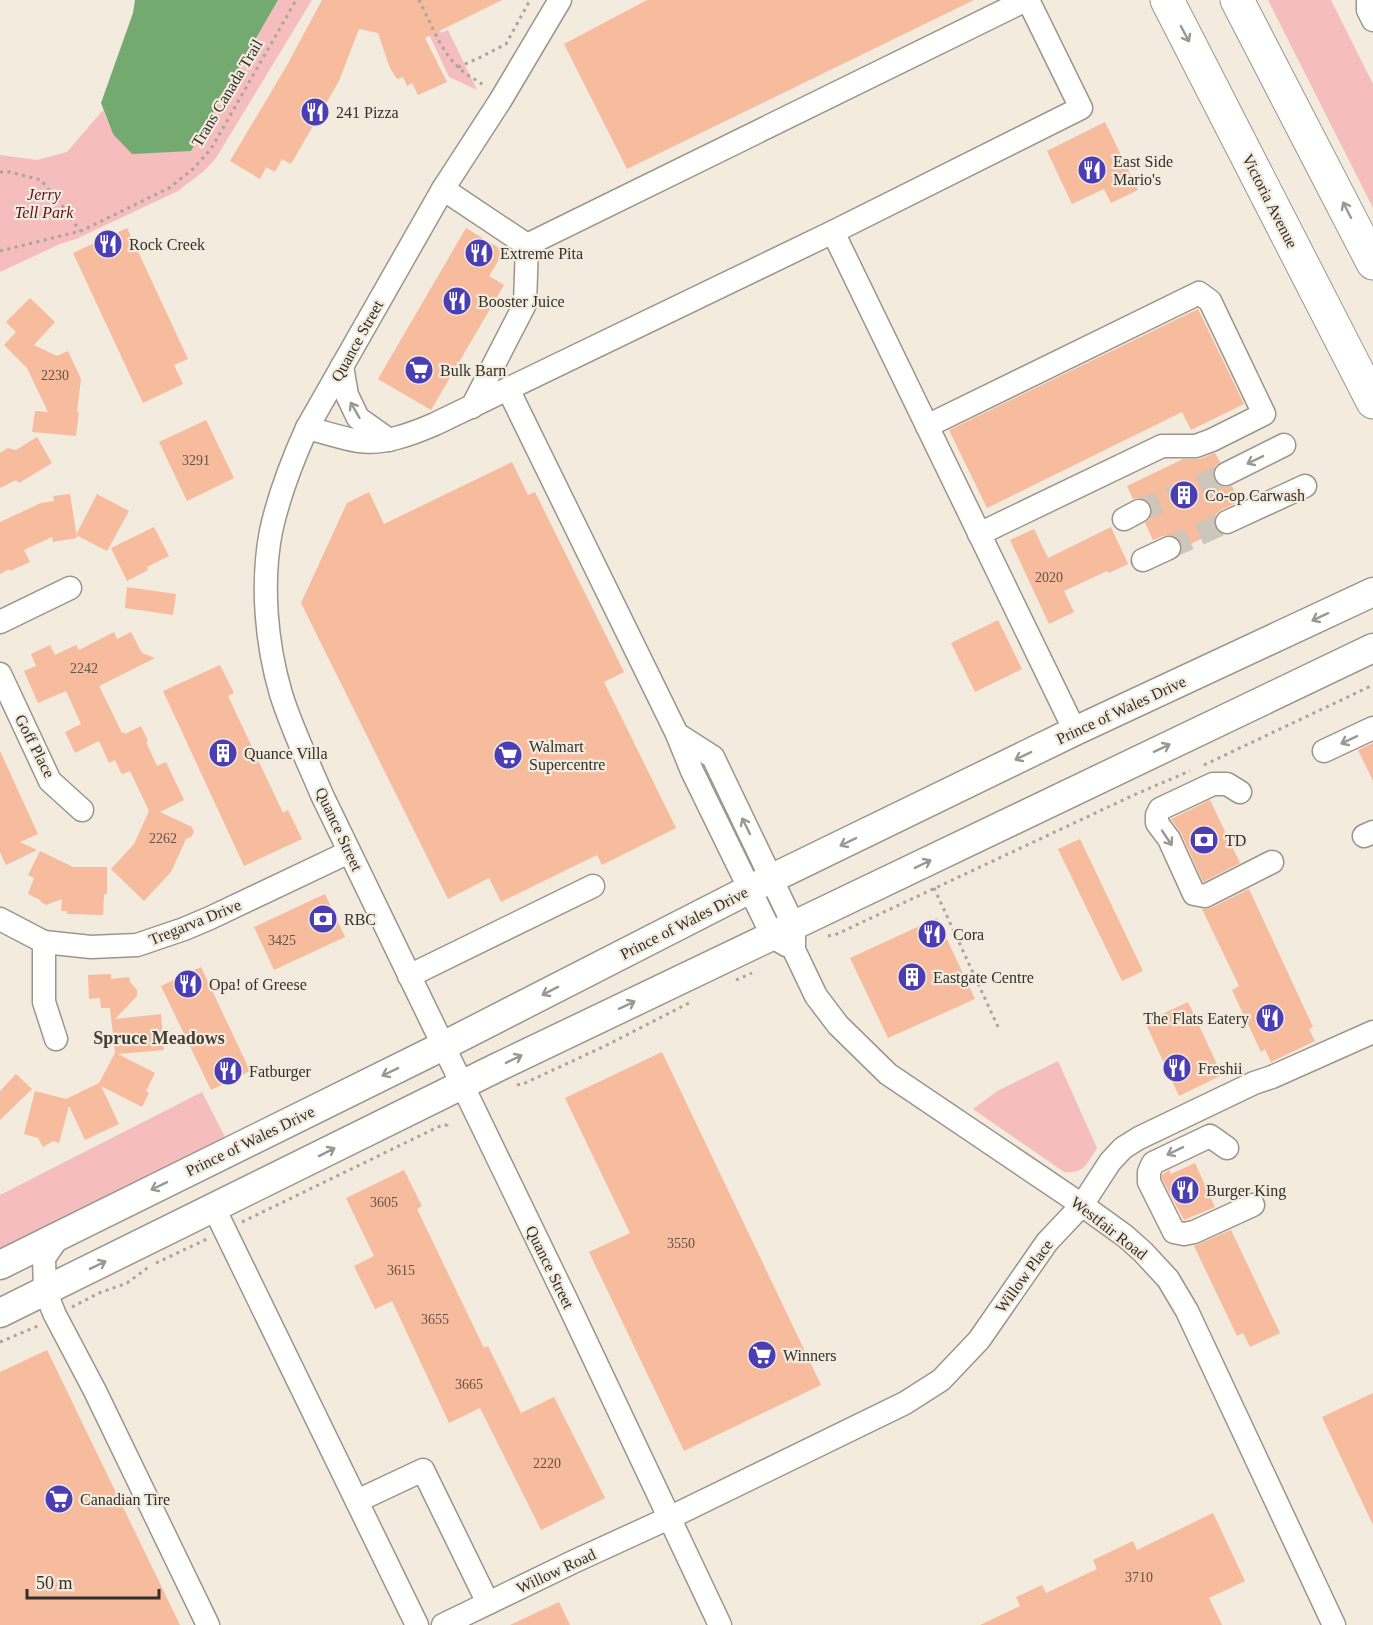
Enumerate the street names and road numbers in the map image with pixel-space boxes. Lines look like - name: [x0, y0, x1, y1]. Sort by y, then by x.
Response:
- street label: Trans Canada Trail: [188, 36, 266, 150]
- street label: Victoria Avenue: [1239, 151, 1301, 251]
- street label: Quance Street: [328, 297, 387, 385]
- street label: Prince of Wales Drive: [1053, 672, 1189, 748]
- street label: Goff Place: [12, 712, 58, 780]
- street label: Quance Street: [312, 785, 366, 874]
- street label: Prince of Wales Drive: [617, 883, 751, 963]
- street label: Tregarva Drive: [147, 896, 244, 949]
- street label: Prince of Wales Drive: [183, 1102, 317, 1180]
- street label: Westfair Road: [1068, 1193, 1150, 1263]
- street label: Quance Street: [523, 1223, 578, 1312]
- street label: Willow Place: [992, 1236, 1056, 1316]
- street label: Willow Road: [514, 1545, 598, 1597]

